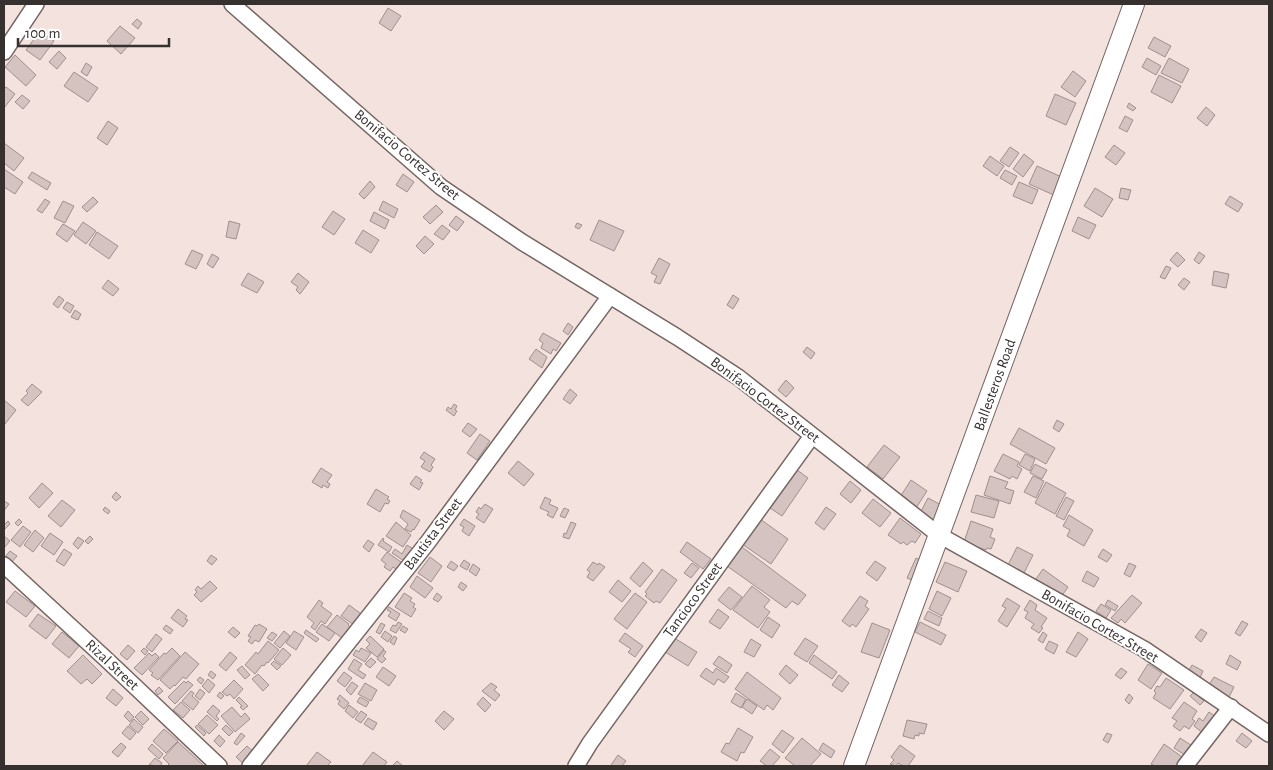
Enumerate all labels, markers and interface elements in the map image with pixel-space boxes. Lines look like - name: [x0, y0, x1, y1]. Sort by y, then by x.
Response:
- scale bar: [18, 15, 169, 47]
- text: 100 m: [25, 26, 60, 41]
- street label: Bonifacio Cortez Street: [352, 107, 463, 203]
- street label: Ballesteros Road: [971, 337, 1019, 433]
- street label: Bonifacio Cortez Street: [708, 354, 822, 446]
- street label: Bautista Street: [401, 495, 465, 573]
- street label: Tancioco Street: [661, 560, 725, 640]
- street label: Bonifacio Cortez Street: [1039, 586, 1161, 666]
- street label: Rizal Street: [83, 637, 142, 693]

